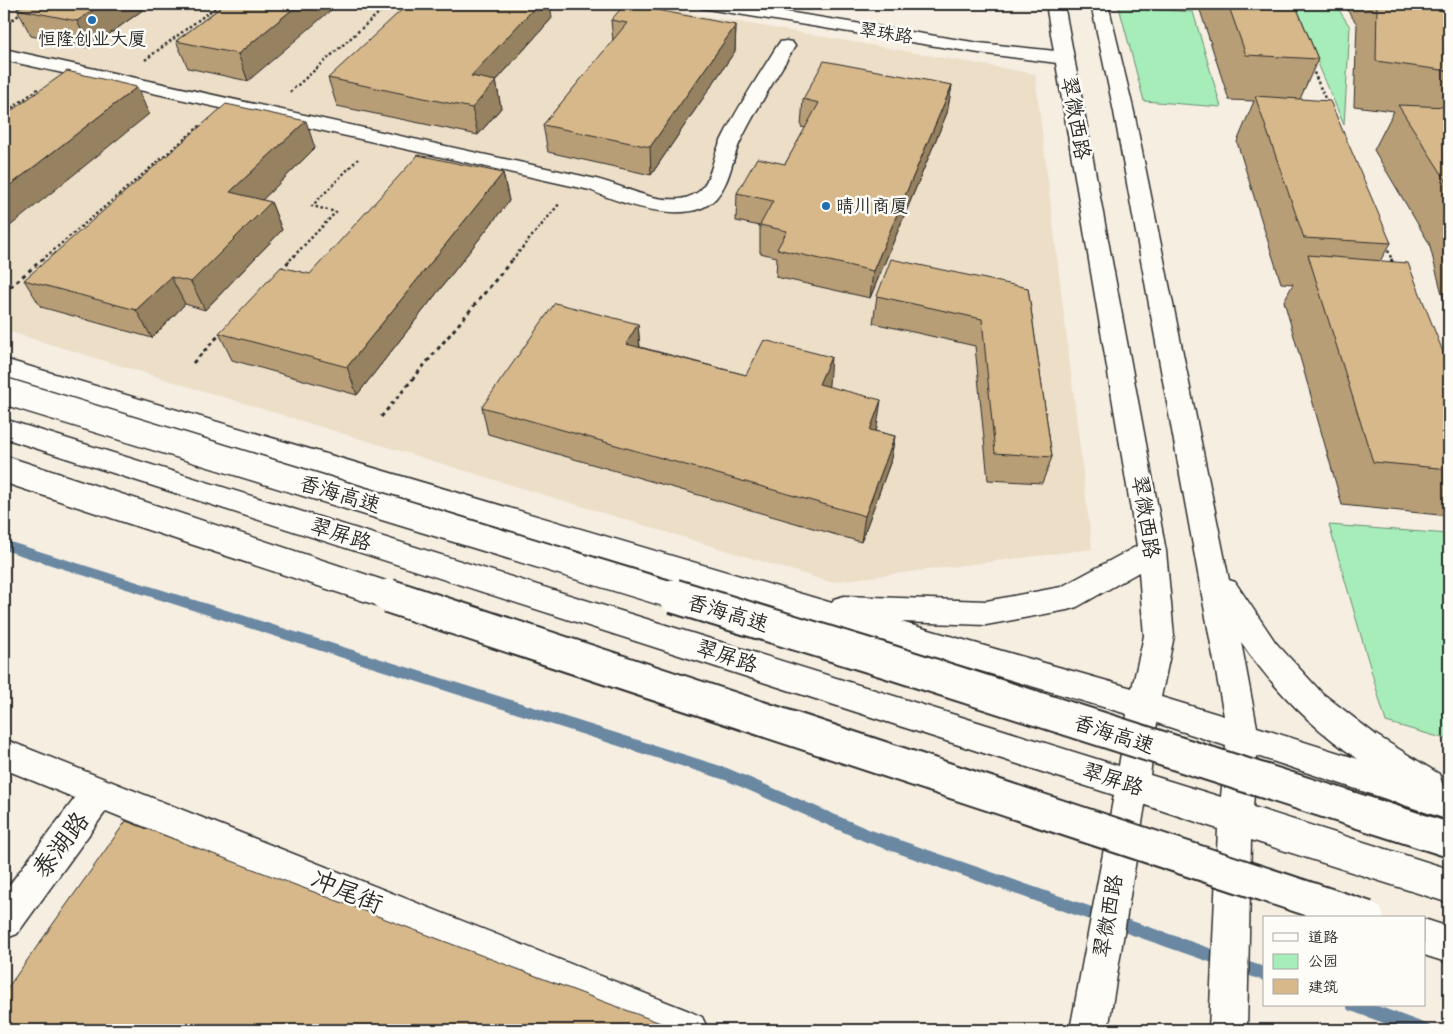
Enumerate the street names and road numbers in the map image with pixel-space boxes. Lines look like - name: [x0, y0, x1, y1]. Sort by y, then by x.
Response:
- street label: 翠珠路: [858, 18, 914, 48]
- street label: 翠微西路: [1056, 74, 1096, 162]
- street label: 香海高速: [296, 469, 384, 519]
- street label: 翠微西路: [1127, 473, 1165, 561]
- street label: 翠屏路: [307, 512, 375, 556]
- street label: 香海高速: [684, 588, 772, 638]
- street label: 翠屏路: [693, 634, 761, 678]
- street label: 香海高速: [1070, 709, 1158, 759]
- street label: 翠屏路: [1079, 757, 1147, 801]
- street label: 泰湖路: [26, 805, 96, 885]
- street label: 冲尾街: [306, 863, 388, 921]
- street label: 翠微西路: [1088, 872, 1128, 960]

